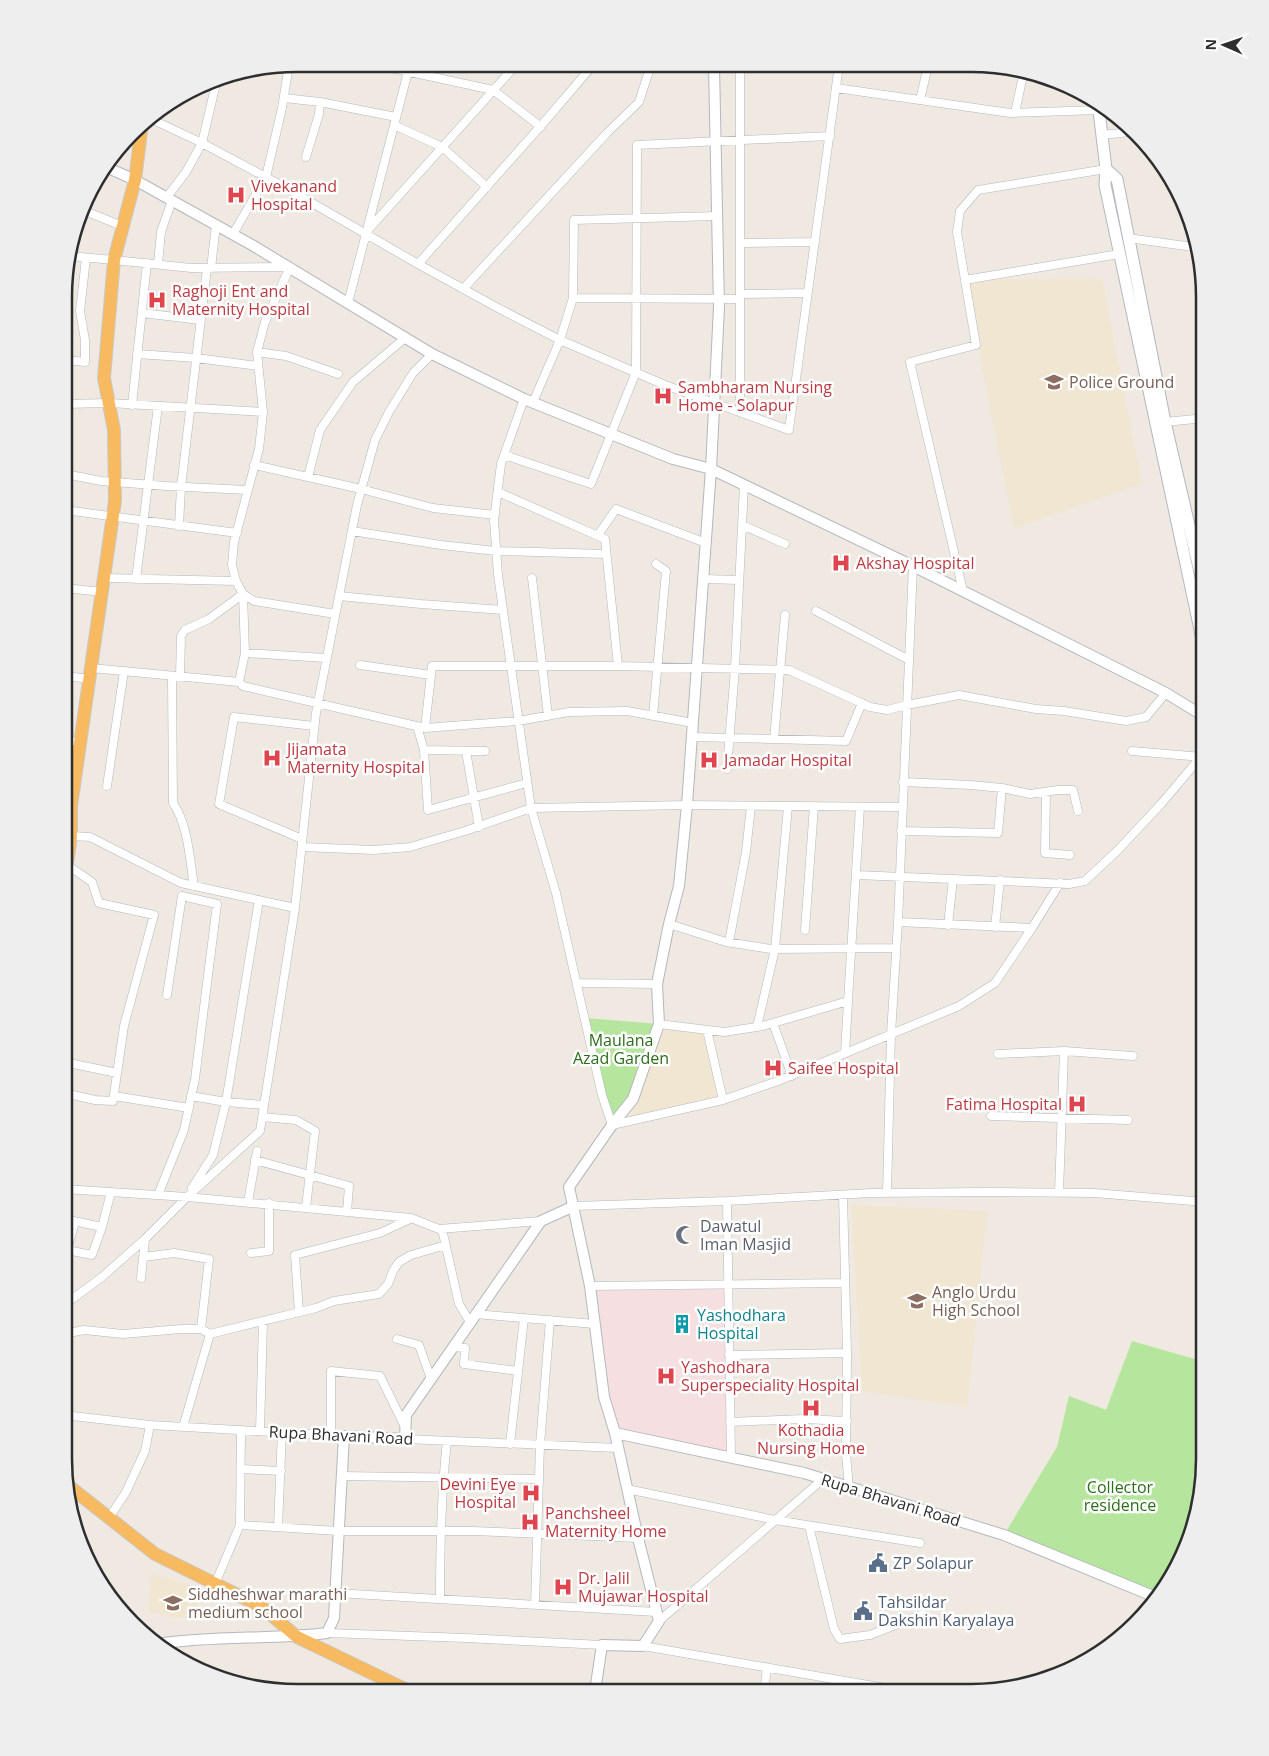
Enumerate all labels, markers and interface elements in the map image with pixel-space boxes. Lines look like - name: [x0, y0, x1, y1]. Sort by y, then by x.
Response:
- north arrow: [1199, 20, 1249, 70]
- text: N: [1201, 39, 1220, 51]
- place label: Vivekanand Hospital: [251, 175, 337, 215]
- hospital icon: Vivekanand Hospital: [225, 184, 247, 206]
- place label: Raghoji Ent and Maternity Hospital: [172, 280, 310, 320]
- hospital icon: Raghoji Ent and Maternity Hospital: [146, 289, 168, 311]
- school or university icon: Police Ground: [1043, 371, 1065, 393]
- place label: Police Ground: [1069, 371, 1174, 393]
- place label: Sambharam Nursing Home - Solapur: [678, 376, 832, 416]
- hospital icon: Sambharam Nursing Home - Solapur: [652, 385, 674, 407]
- hospital icon: Akshay Hospital: [830, 552, 852, 574]
- place label: Akshay Hospital: [856, 552, 975, 574]
- place label: Jijamata Maternity Hospital: [285, 738, 425, 778]
- hospital icon: Jijamata Maternity Hospital: [261, 747, 283, 769]
- hospital icon: Jamadar Hospital: [698, 749, 720, 771]
- place label: Jamadar Hospital: [722, 749, 852, 771]
- park label: Maulana Azad Garden: [573, 1029, 669, 1069]
- hospital icon: Saifee Hospital: [762, 1057, 784, 1079]
- place label: Saifee Hospital: [788, 1057, 899, 1079]
- place label: Fatima Hospital: [946, 1093, 1062, 1115]
- hospital icon: Fatima Hospital: [1066, 1093, 1088, 1115]
- place label: Dawatul Iman Masjid: [700, 1215, 791, 1255]
- mosque icon: Dawatul Iman Masjid: [674, 1224, 696, 1246]
- place label: Anglo Urdu High School: [932, 1281, 1020, 1321]
- school or university icon: Anglo Urdu High School: [906, 1290, 928, 1312]
- place label: Yashodhara Hospital: [697, 1304, 786, 1344]
- building icon: Yashodhara Hospital: [671, 1313, 693, 1335]
- place label: Yashodhara Superspeciality Hospital: [681, 1356, 859, 1396]
- hospital icon: Yashodhara Superspeciality Hospital: [655, 1365, 677, 1387]
- hospital icon: Kothadia Nursing Home: [800, 1397, 822, 1419]
- place label: Kothadia Nursing Home: [757, 1419, 865, 1459]
- street label: Rupa Bhavani Road: [268, 1420, 414, 1450]
- street label: Rupa Bhavani Road: [819, 1468, 963, 1532]
- place label: Devini Eye Hospital: [439, 1473, 516, 1513]
- park label: Collector residence: [1084, 1476, 1156, 1516]
- hospital icon: Devini Eye Hospital: [520, 1482, 542, 1504]
- place label: Panchsheel Maternity Home: [545, 1502, 666, 1542]
- hospital icon: Panchsheel Maternity Home: [519, 1511, 541, 1533]
- public building icon: ZP Solapur: [867, 1552, 889, 1574]
- place label: ZP Solapur: [893, 1552, 974, 1574]
- place label: Dr. Jalil Mujawar Hospital: [578, 1567, 709, 1607]
- hospital icon: Dr. Jalil Mujawar Hospital: [552, 1576, 574, 1598]
- place label: Siddheshwar marathi medium school: [188, 1583, 347, 1623]
- place label: Tahsildar Dakshin Karyalaya: [878, 1591, 1014, 1631]
- school or university icon: Siddheshwar marathi medium school: [162, 1592, 184, 1614]
- public building icon: Tahsildar Dakshin Karyalaya: [852, 1600, 874, 1622]

